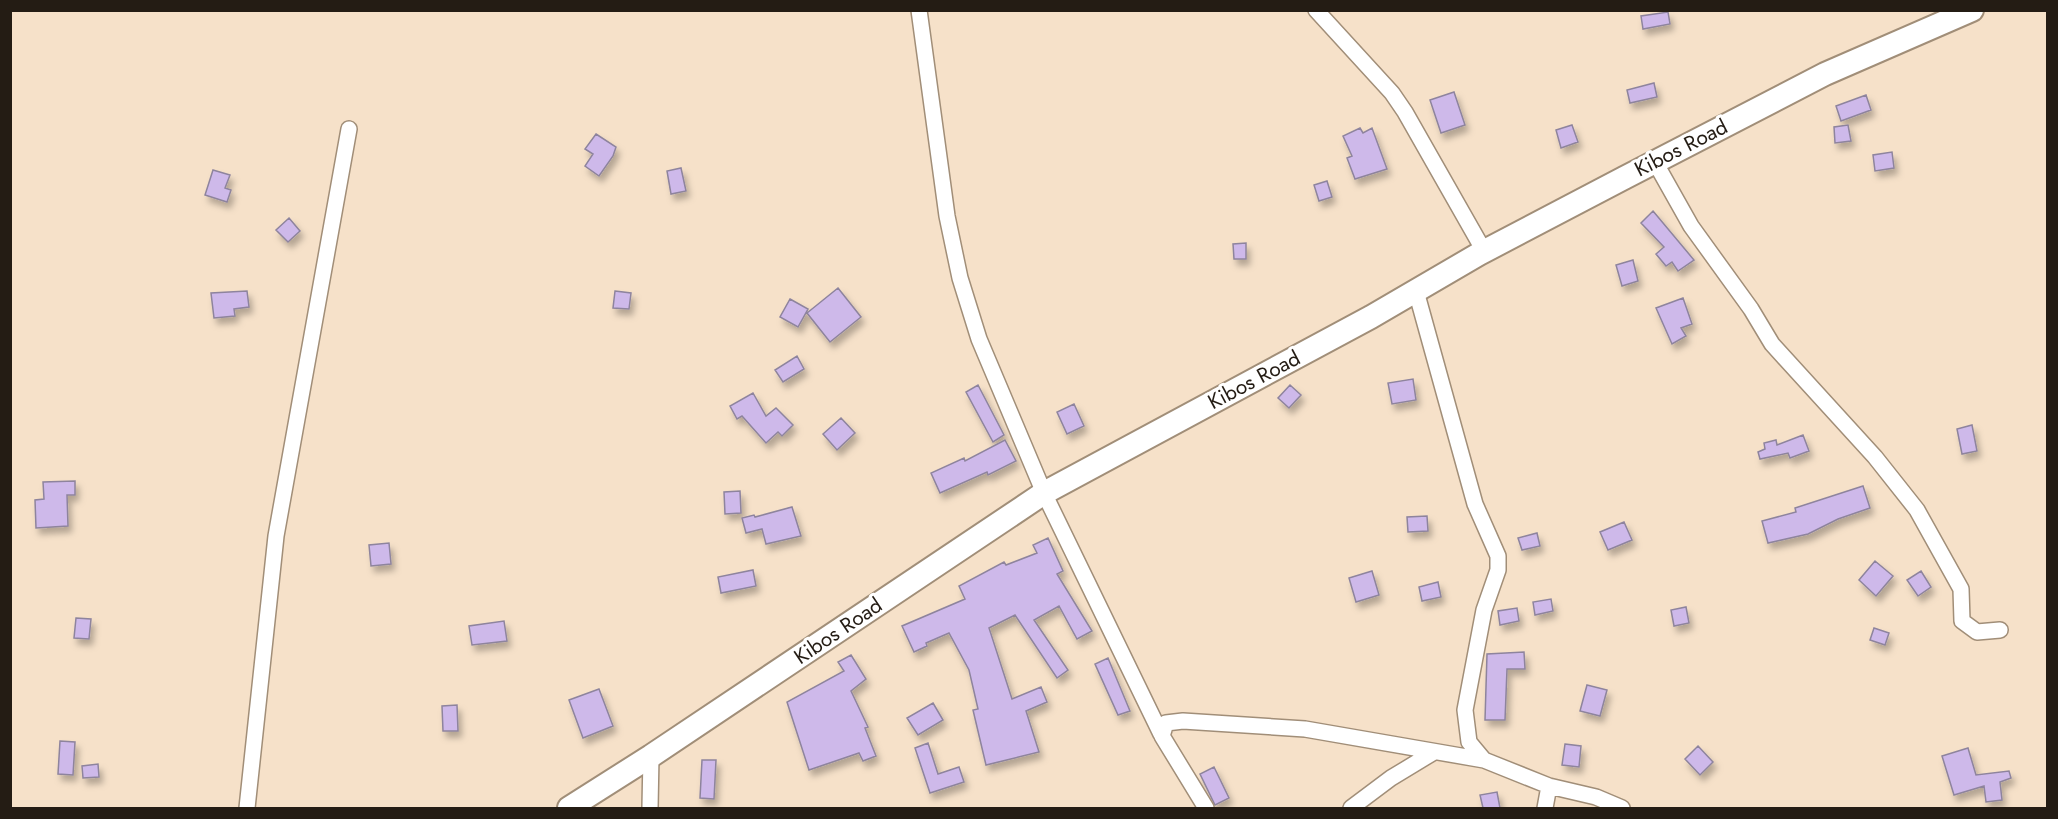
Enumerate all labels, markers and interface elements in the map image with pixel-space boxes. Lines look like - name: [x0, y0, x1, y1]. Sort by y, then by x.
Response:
- street label: Kibos Road: [1629, 112, 1733, 184]
- street label: Kibos Road: [1202, 343, 1306, 417]
- street label: Kibos Road: [788, 590, 888, 672]

